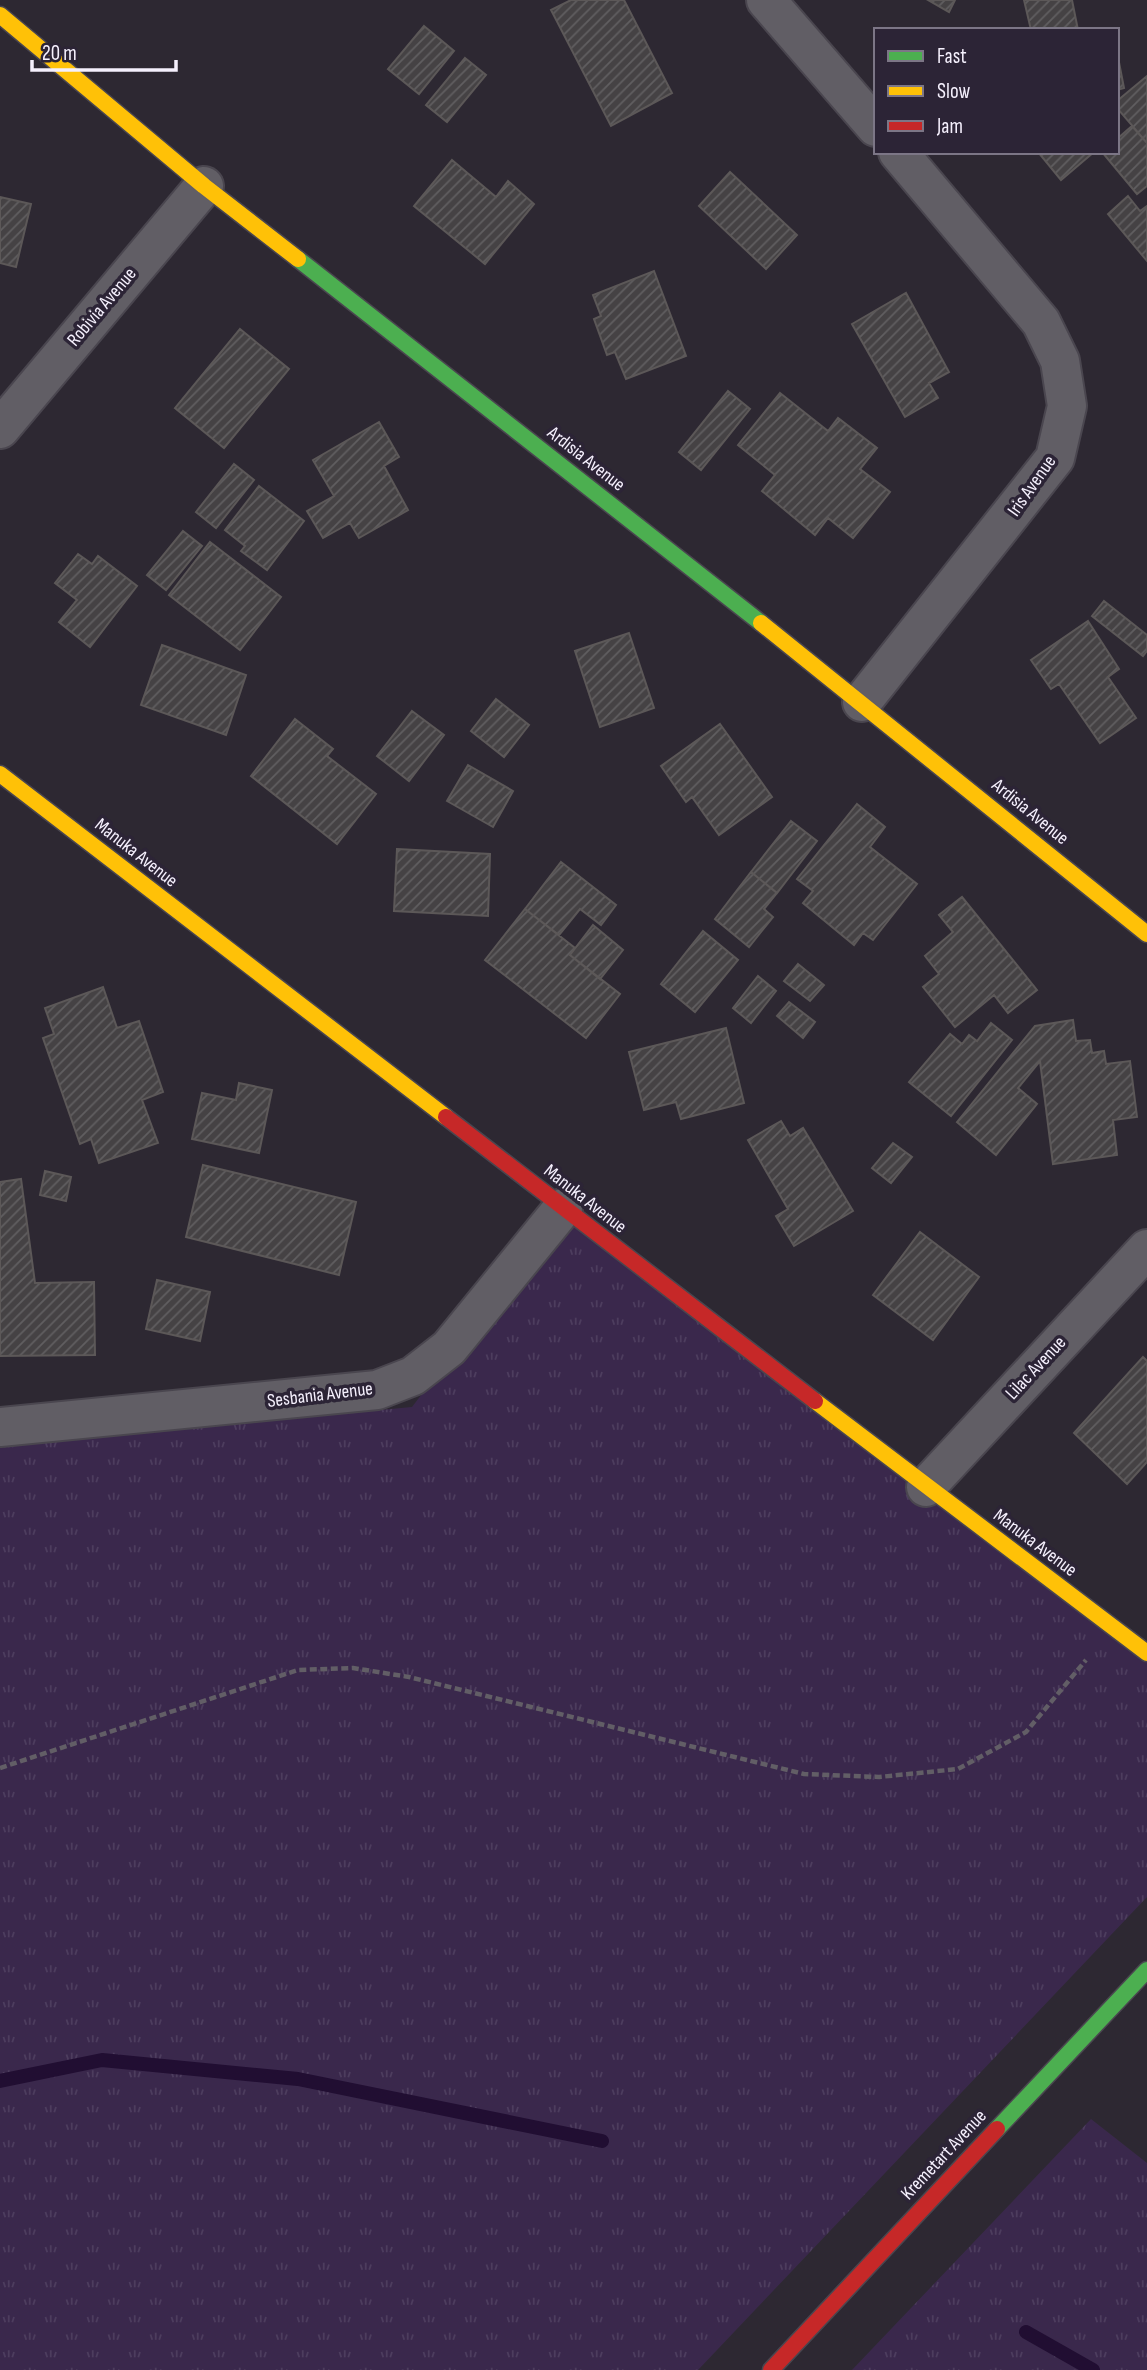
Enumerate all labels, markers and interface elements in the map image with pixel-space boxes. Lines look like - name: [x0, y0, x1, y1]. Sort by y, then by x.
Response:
- scale bar: [32, 28, 175, 72]
- legend: [874, 28, 1119, 154]
- text: 20 m: [42, 41, 77, 66]
- text: Fast: [937, 44, 967, 69]
- text: Slow: [937, 79, 971, 104]
- text: Jam: [936, 114, 963, 139]
- street label: Robivia Avenue: [62, 263, 142, 351]
- street label: Ardisia Avenue: [542, 421, 629, 496]
- street label: Iris Avenue: [1003, 451, 1061, 521]
- street label: Ardisia Avenue: [986, 773, 1073, 850]
- street label: Manuka Avenue: [90, 814, 182, 892]
- street label: Manuka Avenue: [539, 1160, 631, 1238]
- street label: Lilac Avenue: [1001, 1331, 1071, 1405]
- street label: Sesbania Avenue: [266, 1377, 374, 1413]
- street label: Manuka Avenue: [989, 1504, 1081, 1582]
- street label: Kremetart Avenue: [896, 2105, 992, 2205]

